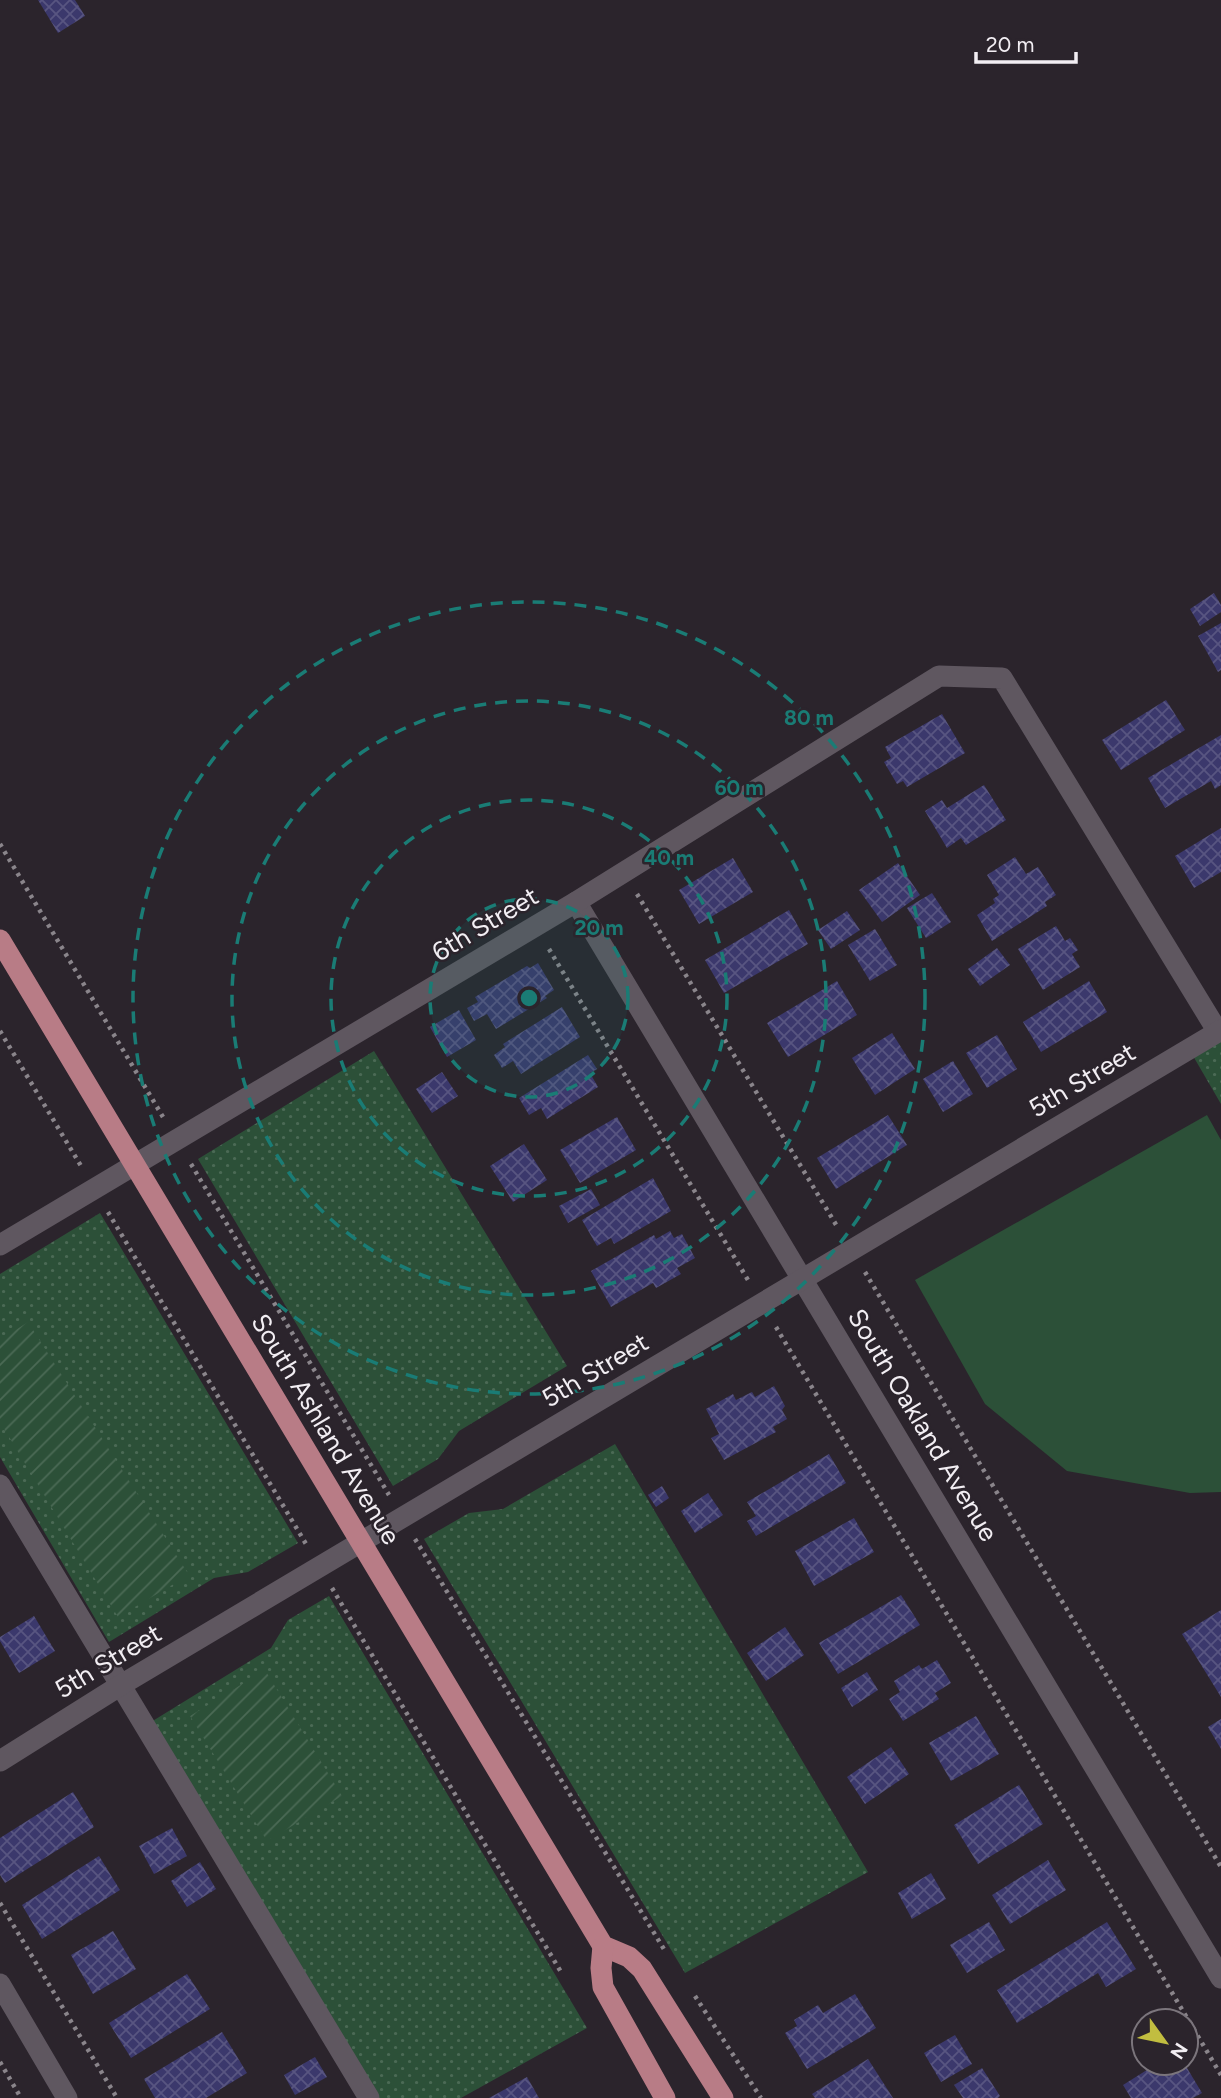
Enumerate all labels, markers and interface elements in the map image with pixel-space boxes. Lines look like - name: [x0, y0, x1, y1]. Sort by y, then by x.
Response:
- scale bar: [976, 21, 1076, 65]
- text: 20 m: [986, 32, 1034, 57]
- text: 80 m: [784, 705, 834, 730]
- text: 60 m: [714, 775, 764, 800]
- text: 40 m: [644, 845, 694, 870]
- street label: 6th Street: [426, 880, 544, 968]
- text: 20 m: [574, 915, 624, 940]
- centre of rings: [517, 986, 541, 1010]
- street label: 5th Street: [1023, 1036, 1141, 1124]
- street label: South Oakland Avenue: [841, 1303, 1005, 1547]
- street label: South Ashland Avenue: [244, 1308, 408, 1550]
- street label: 5th Street: [536, 1326, 654, 1414]
- street label: 5th Street: [49, 1617, 167, 1705]
- north arrow: [1130, 2007, 1200, 2077]
- text: N: [1165, 2039, 1192, 2063]

